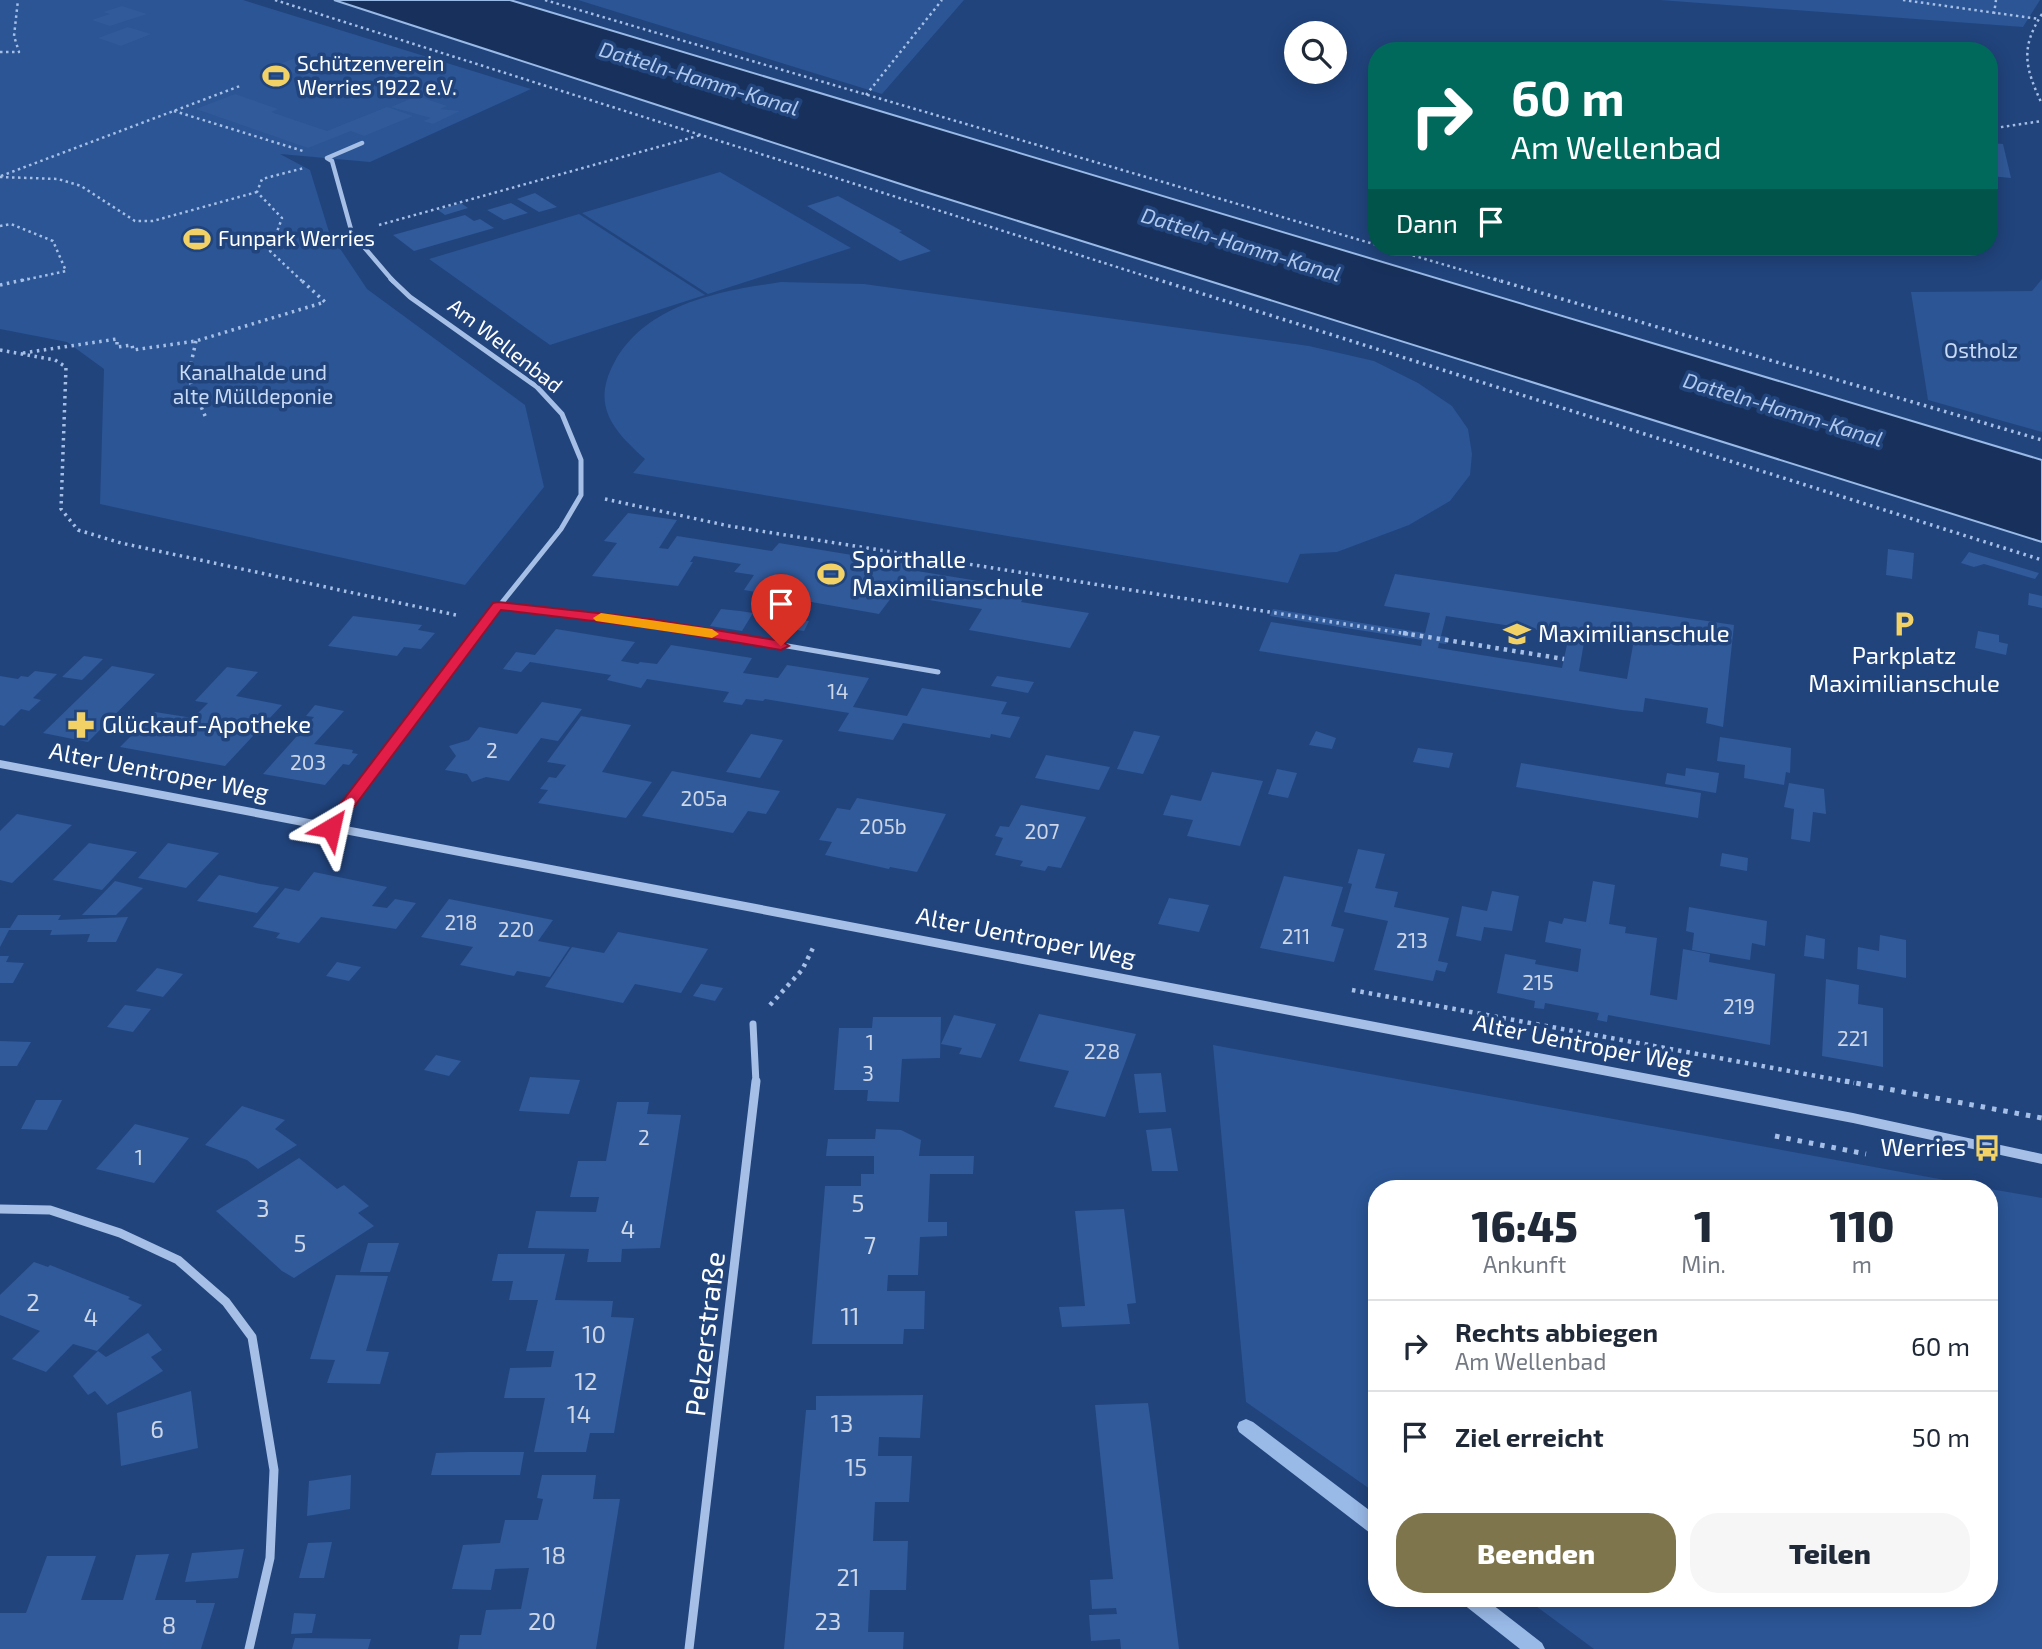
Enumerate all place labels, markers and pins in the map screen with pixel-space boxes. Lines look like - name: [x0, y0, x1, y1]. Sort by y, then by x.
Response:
- place label: Schützenverein Werries 1922 e.V.: [297, 50, 457, 99]
- sports icon: Schützenverein Werries 1922 e.V.: [261, 61, 291, 91]
- sports icon: Funpark Werries: [182, 224, 212, 254]
- place label: Funpark Werries: [218, 225, 375, 250]
- place label: Sporthalle Maximilianschule: [852, 544, 1044, 601]
- sports icon: Sporthalle Maximilianschule: [816, 559, 846, 589]
- pin: [751, 574, 811, 646]
- parking icon: Parkplatz Maximilianschule: [1889, 609, 1919, 639]
- place label: Maximilianschule: [1538, 618, 1730, 647]
- school or university icon: Maximilianschule: [1502, 619, 1532, 649]
- place label: Parkplatz Maximilianschule: [1808, 640, 2000, 697]
- place label: Glückauf-Apotheke: [102, 709, 311, 738]
- pharmacy icon: Glückauf-Apotheke: [66, 710, 96, 740]
- place label: Werries: [1881, 1132, 1966, 1161]
- bus stop icon: Werries: [1972, 1133, 2002, 1163]

